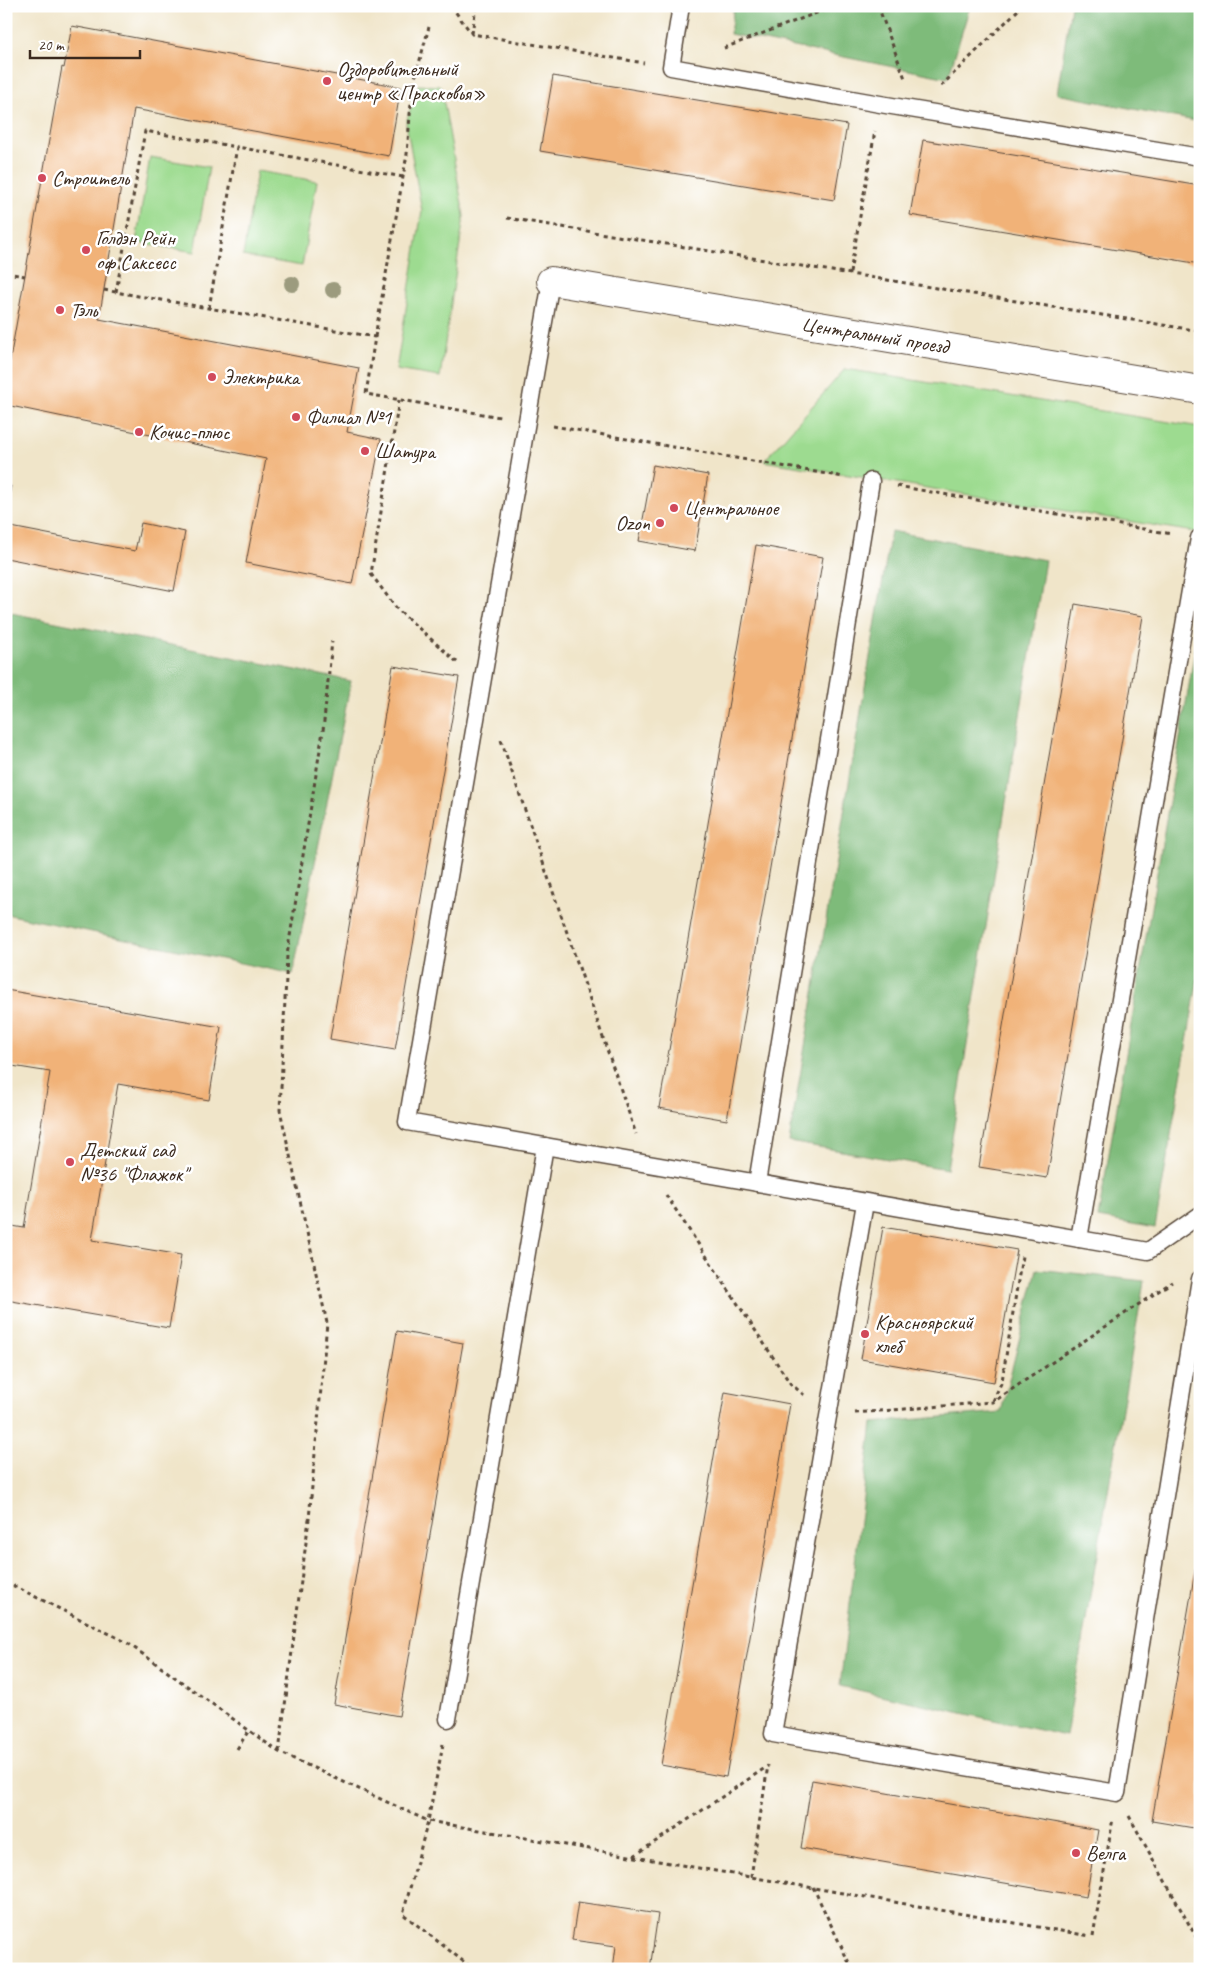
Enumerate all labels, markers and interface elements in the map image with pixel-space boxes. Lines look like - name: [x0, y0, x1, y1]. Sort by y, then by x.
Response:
- scale bar: [30, 28, 140, 60]
- text: 20 m: [38, 36, 65, 55]
- place label: Оздоровительный центр «Прасковья»: [337, 56, 486, 106]
- marker: Оздоровительный центр «Прасковья»: [321, 75, 333, 87]
- place label: Строитель: [52, 165, 130, 191]
- marker: Строитель: [36, 172, 48, 184]
- place label: Голдэн Рейн оф Саксесс: [96, 225, 177, 275]
- marker: Голдэн Рейн оф Саксесс: [80, 244, 92, 256]
- place label: Тэль: [70, 297, 98, 323]
- marker: Тэль: [54, 304, 66, 316]
- street label: Центральный проезд: [800, 311, 953, 360]
- place label: Электрика: [222, 364, 302, 390]
- marker: Электрика: [206, 371, 218, 383]
- place label: Филиал №1: [306, 404, 393, 430]
- marker: Филиал №1: [290, 411, 302, 423]
- place label: Кочис-плюс: [149, 419, 231, 445]
- marker: Кочис-плюс: [133, 426, 145, 438]
- place label: Шатура: [375, 438, 437, 464]
- marker: Шатура: [359, 445, 371, 457]
- place label: Центральное: [684, 495, 781, 521]
- marker: Центральное: [668, 502, 680, 514]
- place label: Ozon: [615, 510, 651, 536]
- marker: Ozon: [654, 517, 666, 529]
- place label: Детский сад №36 "Флажок": [80, 1137, 191, 1187]
- marker: Детский сад №36 "Флажок": [64, 1156, 76, 1168]
- place label: Красноярский хлеб: [875, 1309, 974, 1359]
- marker: Красноярский хлеб: [859, 1328, 871, 1340]
- place label: Велга: [1086, 1840, 1127, 1866]
- marker: Велга: [1070, 1847, 1082, 1859]

